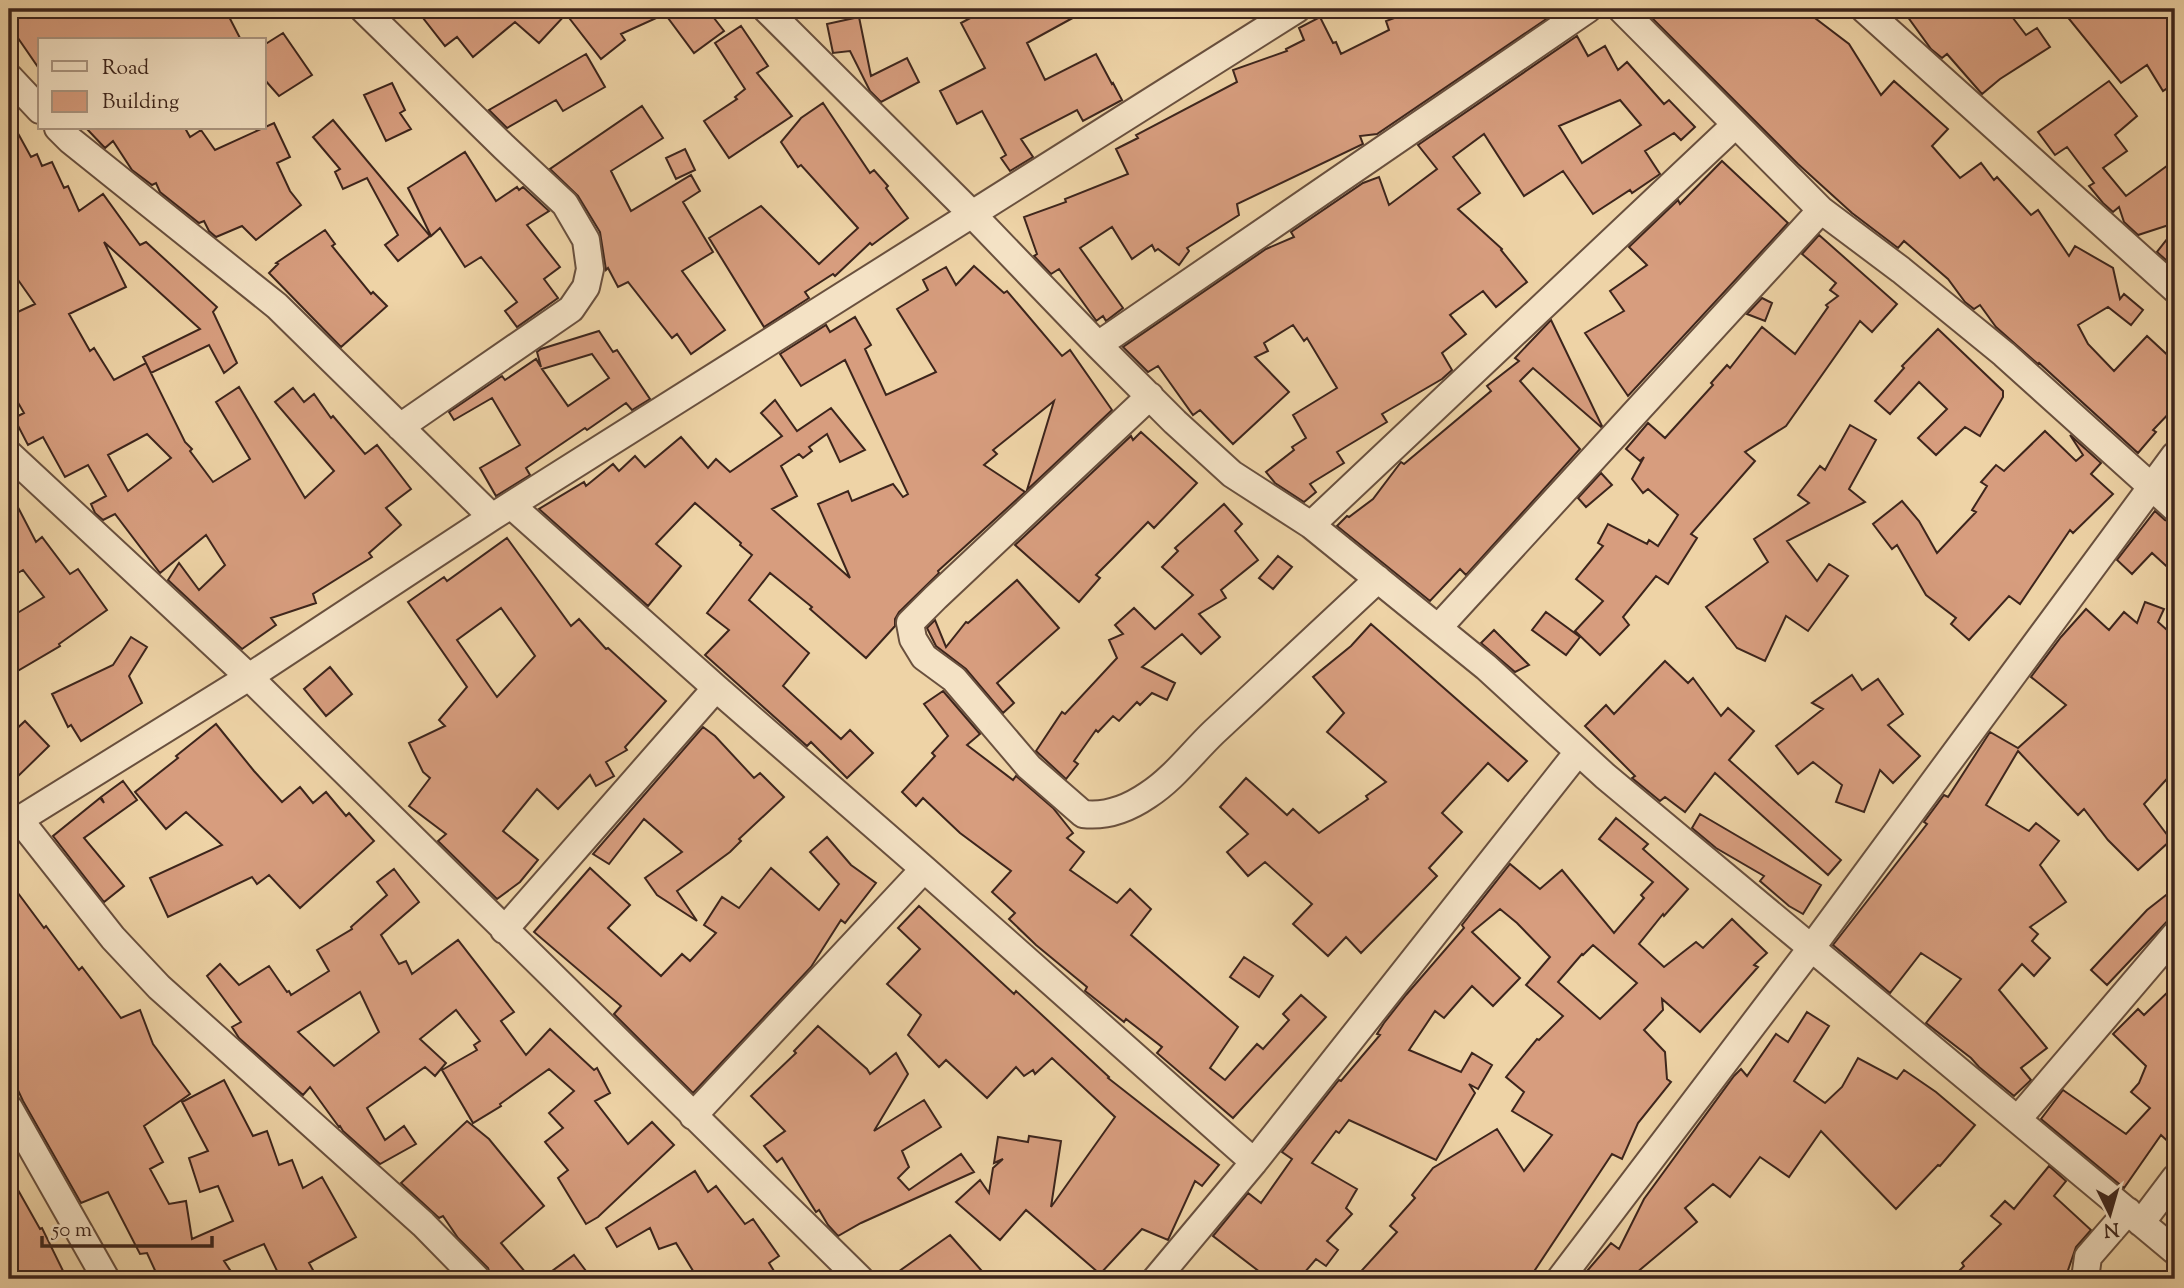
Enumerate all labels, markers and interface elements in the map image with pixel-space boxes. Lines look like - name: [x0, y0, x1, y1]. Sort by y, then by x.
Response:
- legend: [38, 38, 266, 130]
- text: Road: [102, 54, 149, 84]
- text: Building: [102, 88, 179, 118]
- north arrow: [2076, 1180, 2146, 1250]
- scale bar: [42, 1204, 212, 1248]
- text: N: [2103, 1214, 2120, 1243]
- text: 50 m: [51, 1216, 92, 1246]

